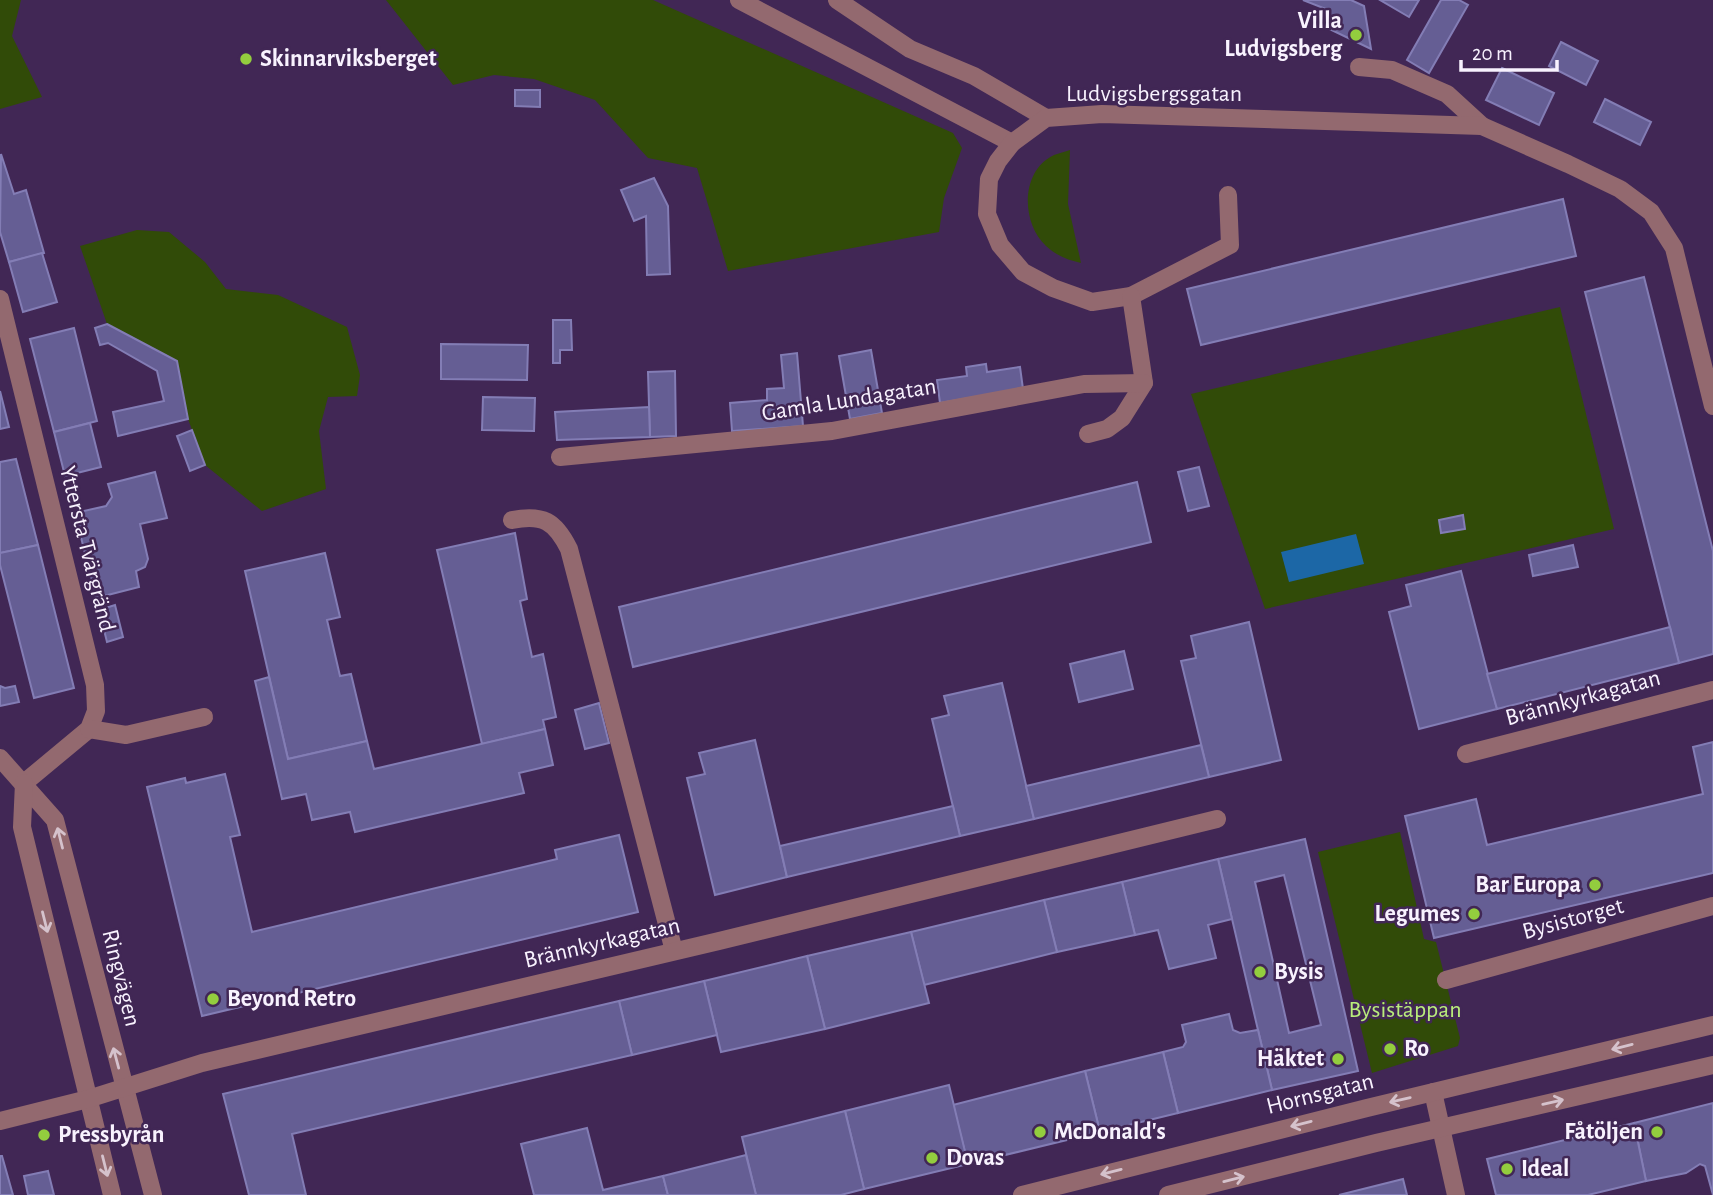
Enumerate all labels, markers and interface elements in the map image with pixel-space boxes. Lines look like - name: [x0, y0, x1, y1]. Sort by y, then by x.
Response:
- place label: Villa Ludvigsberg: [1224, 9, 1343, 61]
- marker: Villa Ludvigsberg: [1348, 27, 1364, 43]
- scale bar: [1461, 28, 1557, 72]
- text: 20 m: [1472, 43, 1513, 64]
- place label: Skinnarviksberget: [260, 47, 437, 71]
- marker: Skinnarviksberget: [238, 51, 254, 67]
- street label: Ludvigsbergsgatan: [1066, 82, 1242, 106]
- street label: Gamla Lundagatan: [760, 374, 938, 426]
- street label: Yttersta Tvärgränd: [55, 464, 119, 634]
- street label: Brännkyrkagatan: [1503, 666, 1663, 730]
- one-way arrow: [53, 827, 66, 850]
- place label: Bar Europa: [1475, 873, 1581, 897]
- marker: Bar Europa: [1587, 877, 1603, 893]
- street label: Bysistorget: [1520, 894, 1627, 944]
- place label: Legumes: [1374, 902, 1460, 926]
- marker: Legumes: [1466, 906, 1482, 922]
- one-way arrow: [39, 910, 52, 933]
- street label: Brännkyrkagatan: [522, 913, 682, 973]
- street label: Ringvägen: [97, 927, 145, 1029]
- place label: Bysis: [1274, 960, 1323, 984]
- marker: Bysis: [1252, 964, 1268, 980]
- place label: Beyond Retro: [227, 987, 356, 1011]
- marker: Beyond Retro: [205, 991, 221, 1007]
- park label: Bysistäppan: [1348, 998, 1462, 1022]
- place label: Ro: [1404, 1037, 1429, 1061]
- marker: Ro: [1382, 1041, 1398, 1057]
- one-way arrow: [1611, 1041, 1634, 1054]
- one-way arrow: [109, 1047, 122, 1070]
- place label: Häktet: [1257, 1047, 1324, 1071]
- marker: Häktet: [1330, 1051, 1346, 1067]
- street label: Hornsgatan: [1264, 1069, 1376, 1119]
- one-way arrow: [1389, 1094, 1412, 1107]
- one-way arrow: [1541, 1095, 1564, 1108]
- one-way arrow: [1290, 1118, 1313, 1131]
- place label: McDonald's: [1054, 1120, 1166, 1144]
- place label: Fåtöljen: [1564, 1120, 1643, 1144]
- place label: Pressbyrån: [58, 1123, 164, 1147]
- marker: McDonald's: [1032, 1124, 1048, 1140]
- marker: Fåtöljen: [1649, 1124, 1665, 1140]
- marker: Pressbyrån: [36, 1127, 52, 1143]
- place label: Dovas: [946, 1146, 1004, 1170]
- marker: Dovas: [924, 1150, 940, 1166]
- one-way arrow: [99, 1155, 112, 1177]
- place label: Ideal: [1521, 1157, 1569, 1181]
- marker: Ideal: [1499, 1161, 1515, 1177]
- one-way arrow: [1100, 1166, 1123, 1179]
- one-way arrow: [1222, 1171, 1245, 1185]

